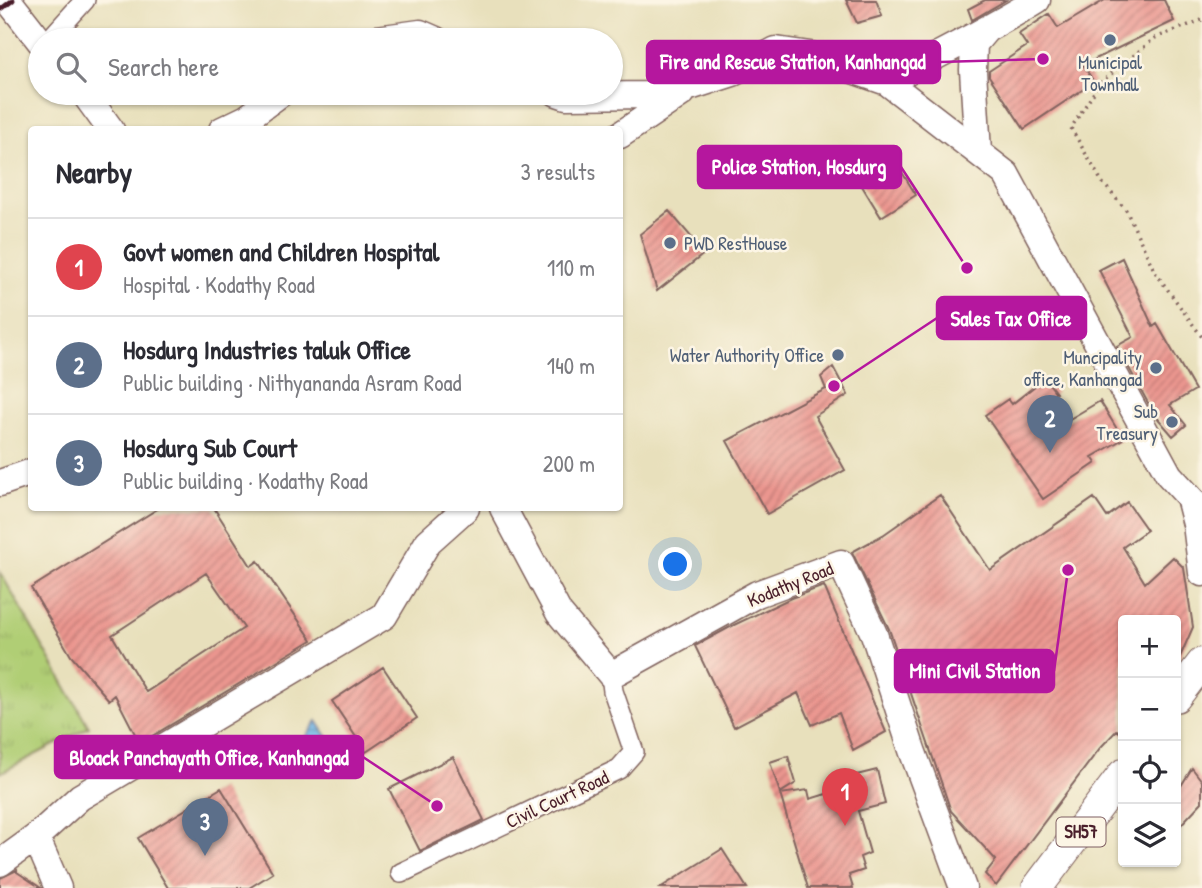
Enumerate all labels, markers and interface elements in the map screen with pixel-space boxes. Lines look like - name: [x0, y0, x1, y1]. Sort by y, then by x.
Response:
- search box: [28, 28, 623, 105]
- marker: Municipal Townhall: [1102, 32, 1118, 48]
- callout: Fire and Rescue Station, Kanhangad: [647, 41, 940, 83]
- text: Fire and Rescue Station, Kanhangad: [659, 47, 926, 77]
- icon: search: [52, 48, 90, 86]
- text: Search here: [108, 49, 219, 84]
- place label: Municipal Townhall: [1078, 49, 1143, 97]
- callout: Police Station, Hosdurg: [698, 146, 901, 188]
- text: Nearby: [56, 152, 132, 192]
- text: Police Station, Hosdurg: [712, 152, 886, 182]
- text: 3 results: [520, 156, 595, 187]
- place label: PWD RestHouse: [684, 230, 788, 256]
- text: Govt women and Children Hospital: [123, 234, 439, 269]
- marker: PWD RestHouse: [662, 235, 678, 251]
- text: 1: [75, 252, 83, 283]
- text: 110 m: [547, 252, 595, 283]
- text: Hospital · Kodathy Road: [123, 269, 315, 300]
- callout: Sales Tax Office: [937, 297, 1086, 339]
- text: Sales Tax Office: [951, 304, 1072, 333]
- text: Hosdurg Industries taluk Office: [123, 332, 411, 367]
- place label: Water Authority Office: [670, 342, 824, 368]
- place label: Muncipality office, Kanhangad: [1024, 344, 1143, 392]
- marker: Water Authority Office: [830, 347, 846, 363]
- text: 2: [74, 350, 84, 381]
- text: 140 m: [547, 350, 595, 381]
- marker: Muncipality office, Kanhangad: [1148, 360, 1164, 376]
- text: Public building · Nithyananda Asram Road: [123, 367, 461, 398]
- pin: 2: [1027, 395, 1073, 453]
- place label: Sub Treasury: [1097, 398, 1158, 446]
- marker: Sub Treasury: [1164, 414, 1180, 430]
- text: Hosdurg Sub Court: [123, 430, 297, 465]
- text: 3: [74, 448, 84, 479]
- text: 200 m: [543, 448, 595, 479]
- text: Public building · Kodathy Road: [123, 465, 368, 496]
- your location: [658, 547, 692, 581]
- street label: Kodathy Road: [743, 555, 837, 613]
- map controls: [1118, 615, 1181, 867]
- button: +: [1118, 615, 1181, 678]
- callout: Mini Civil Station: [895, 650, 1054, 692]
- text: Mini Civil Station: [910, 656, 1040, 685]
- button: −: [1118, 678, 1181, 741]
- callout: Bloack Panchayath Office, Kanhangad: [55, 736, 363, 778]
- button: locate: [1118, 741, 1181, 804]
- text: Bloack Panchayath Office, Kanhangad: [69, 743, 350, 773]
- street label: Civil Court Road: [501, 764, 613, 834]
- pin: 1: [822, 768, 868, 826]
- pin: 3: [182, 798, 228, 856]
- button: layers: [1118, 804, 1181, 867]
- road number: SH57: [1056, 818, 1106, 846]

